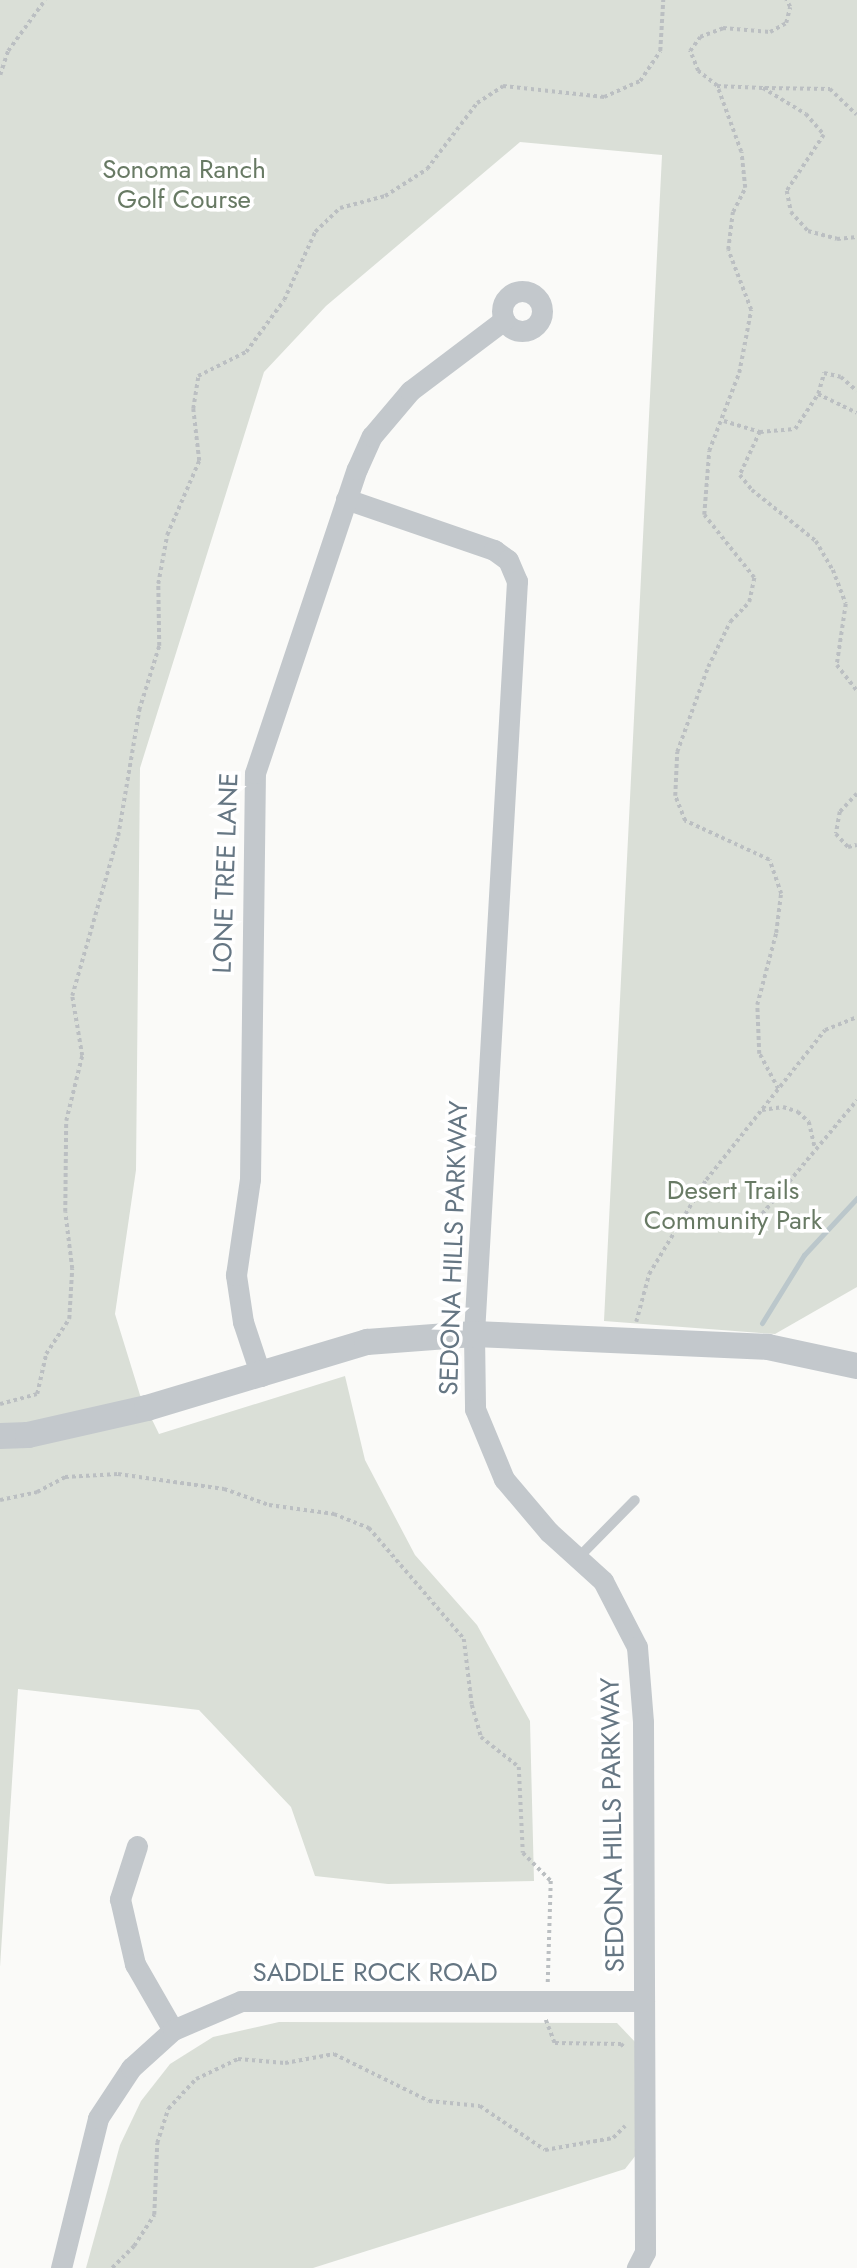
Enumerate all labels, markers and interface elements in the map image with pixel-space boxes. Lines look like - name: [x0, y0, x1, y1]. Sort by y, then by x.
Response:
- park label: Sonoma Ranch Golf Course: [102, 154, 266, 216]
- street label: LONE TREE LANE: [207, 772, 245, 974]
- street label: SEDONA HILLS PARKWAY: [433, 1100, 475, 1396]
- park label: Desert Trails Community Park: [644, 1175, 822, 1236]
- street label: SEDONA HILLS PARKWAY: [595, 1677, 631, 1973]
- street label: SADDLE ROCK ROAD: [252, 1957, 498, 1989]

